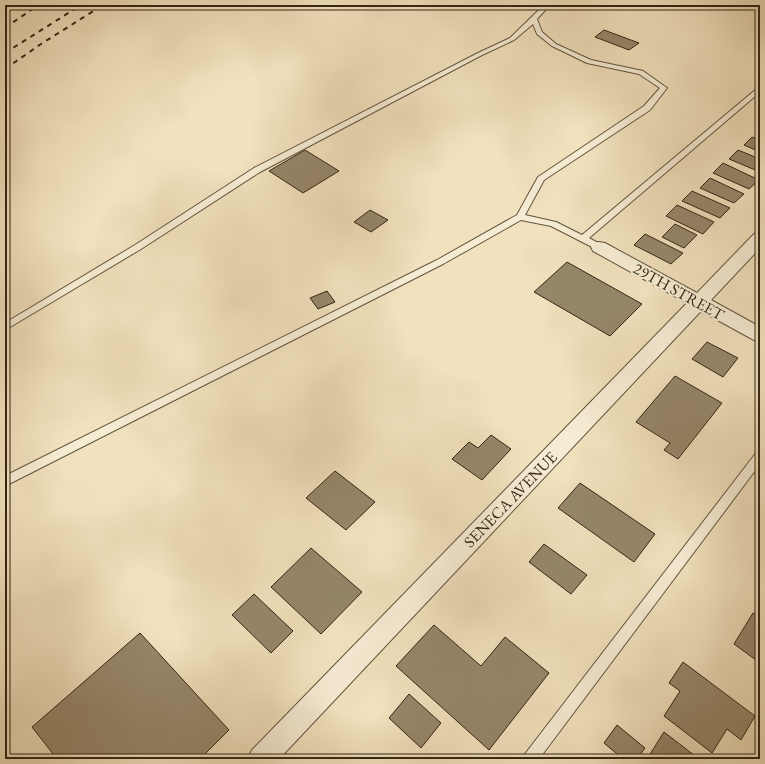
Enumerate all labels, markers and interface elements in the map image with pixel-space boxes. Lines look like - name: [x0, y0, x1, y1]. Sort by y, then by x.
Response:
- street label: 29TH STREET: [630, 258, 728, 325]
- street label: SENECA AVENUE: [459, 447, 562, 552]

